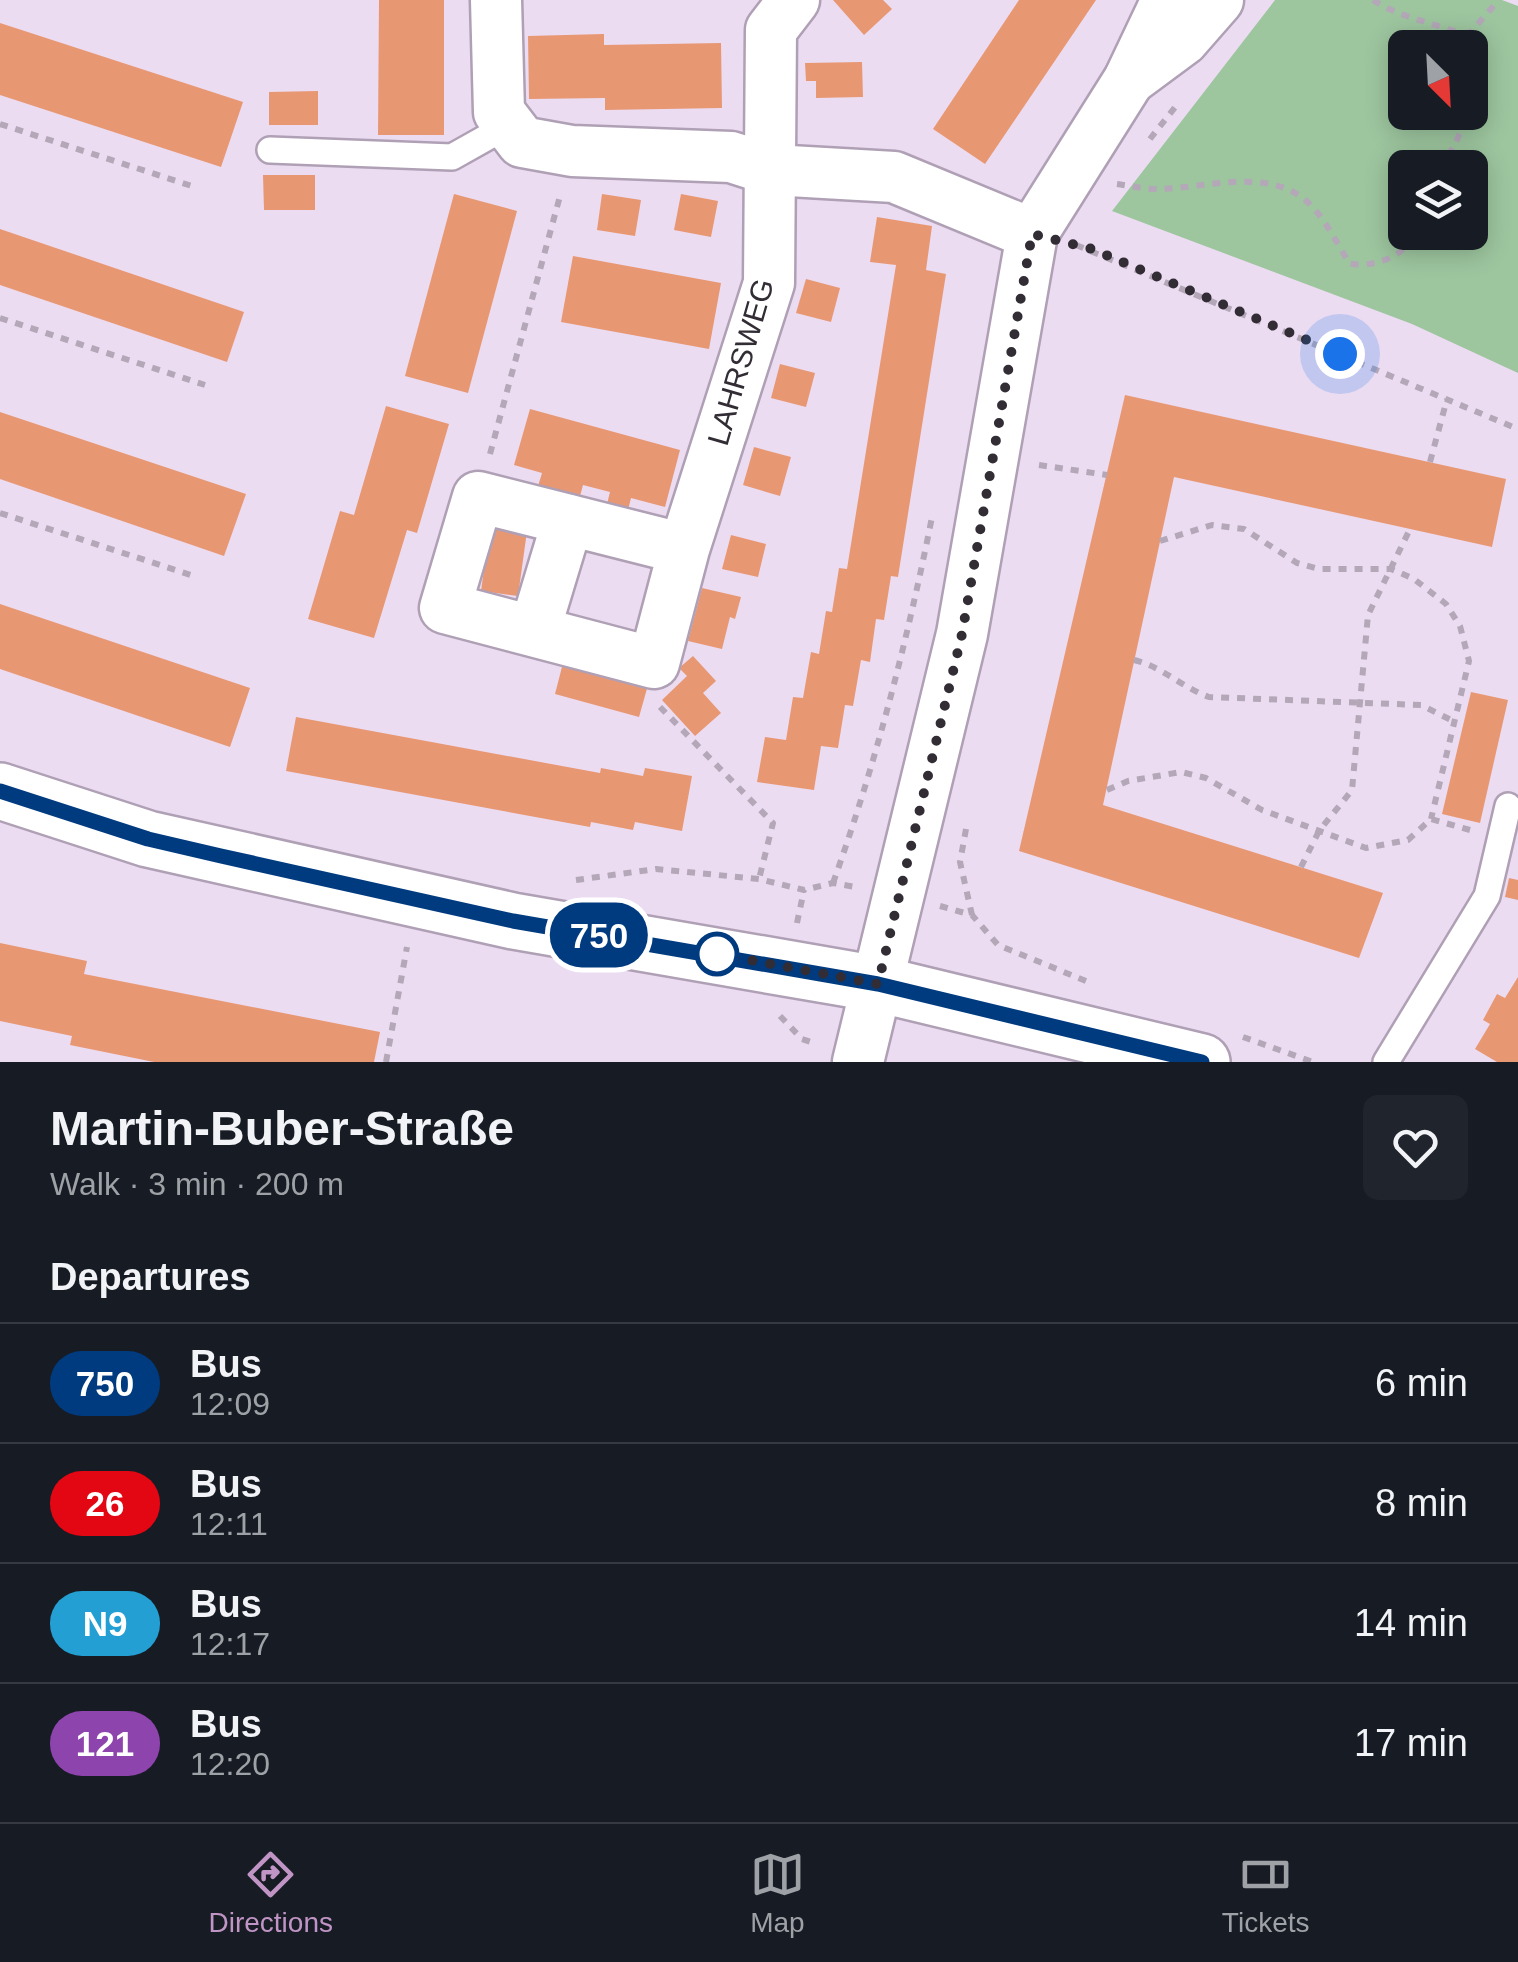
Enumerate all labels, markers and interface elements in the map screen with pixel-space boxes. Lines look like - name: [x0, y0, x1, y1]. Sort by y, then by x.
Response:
- north arrow: [1388, 30, 1488, 130]
- map controls: [1388, 30, 1488, 250]
- button: layers: [1388, 150, 1488, 250]
- street label: LAHRSWEG: [701, 275, 780, 449]
- your location: [1315, 329, 1365, 379]
- line badge: 750: [542, 902, 656, 968]
- text: 750: [570, 916, 628, 955]
- unlabelled marker: [696, 933, 738, 975]
- button: heart: [1363, 1095, 1468, 1200]
- text: Martin-Buber-Straße: [50, 1102, 514, 1155]
- text: Walk · 3 min · 200 m: [50, 1166, 344, 1202]
- text: Departures: [50, 1256, 251, 1298]
- text: Bus: [190, 1343, 262, 1385]
- text: 6 min: [1375, 1362, 1468, 1404]
- text: 750: [76, 1364, 134, 1403]
- text: 12:09: [190, 1386, 270, 1422]
- text: Bus: [190, 1463, 262, 1505]
- text: 8 min: [1375, 1482, 1468, 1524]
- text: 26: [86, 1484, 124, 1523]
- text: 12:11: [190, 1506, 268, 1542]
- text: Bus: [190, 1583, 262, 1625]
- text: 14 min: [1354, 1602, 1468, 1644]
- text: N9: [83, 1604, 127, 1643]
- text: 12:17: [190, 1626, 270, 1662]
- text: Bus: [190, 1703, 262, 1745]
- text: 17 min: [1354, 1722, 1468, 1764]
- text: 121: [76, 1724, 134, 1763]
- text: 12:20: [190, 1746, 270, 1782]
- tab: Directions: [208, 1847, 333, 1939]
- tab: Map: [750, 1847, 805, 1939]
- tab: Tickets: [1222, 1847, 1310, 1939]

